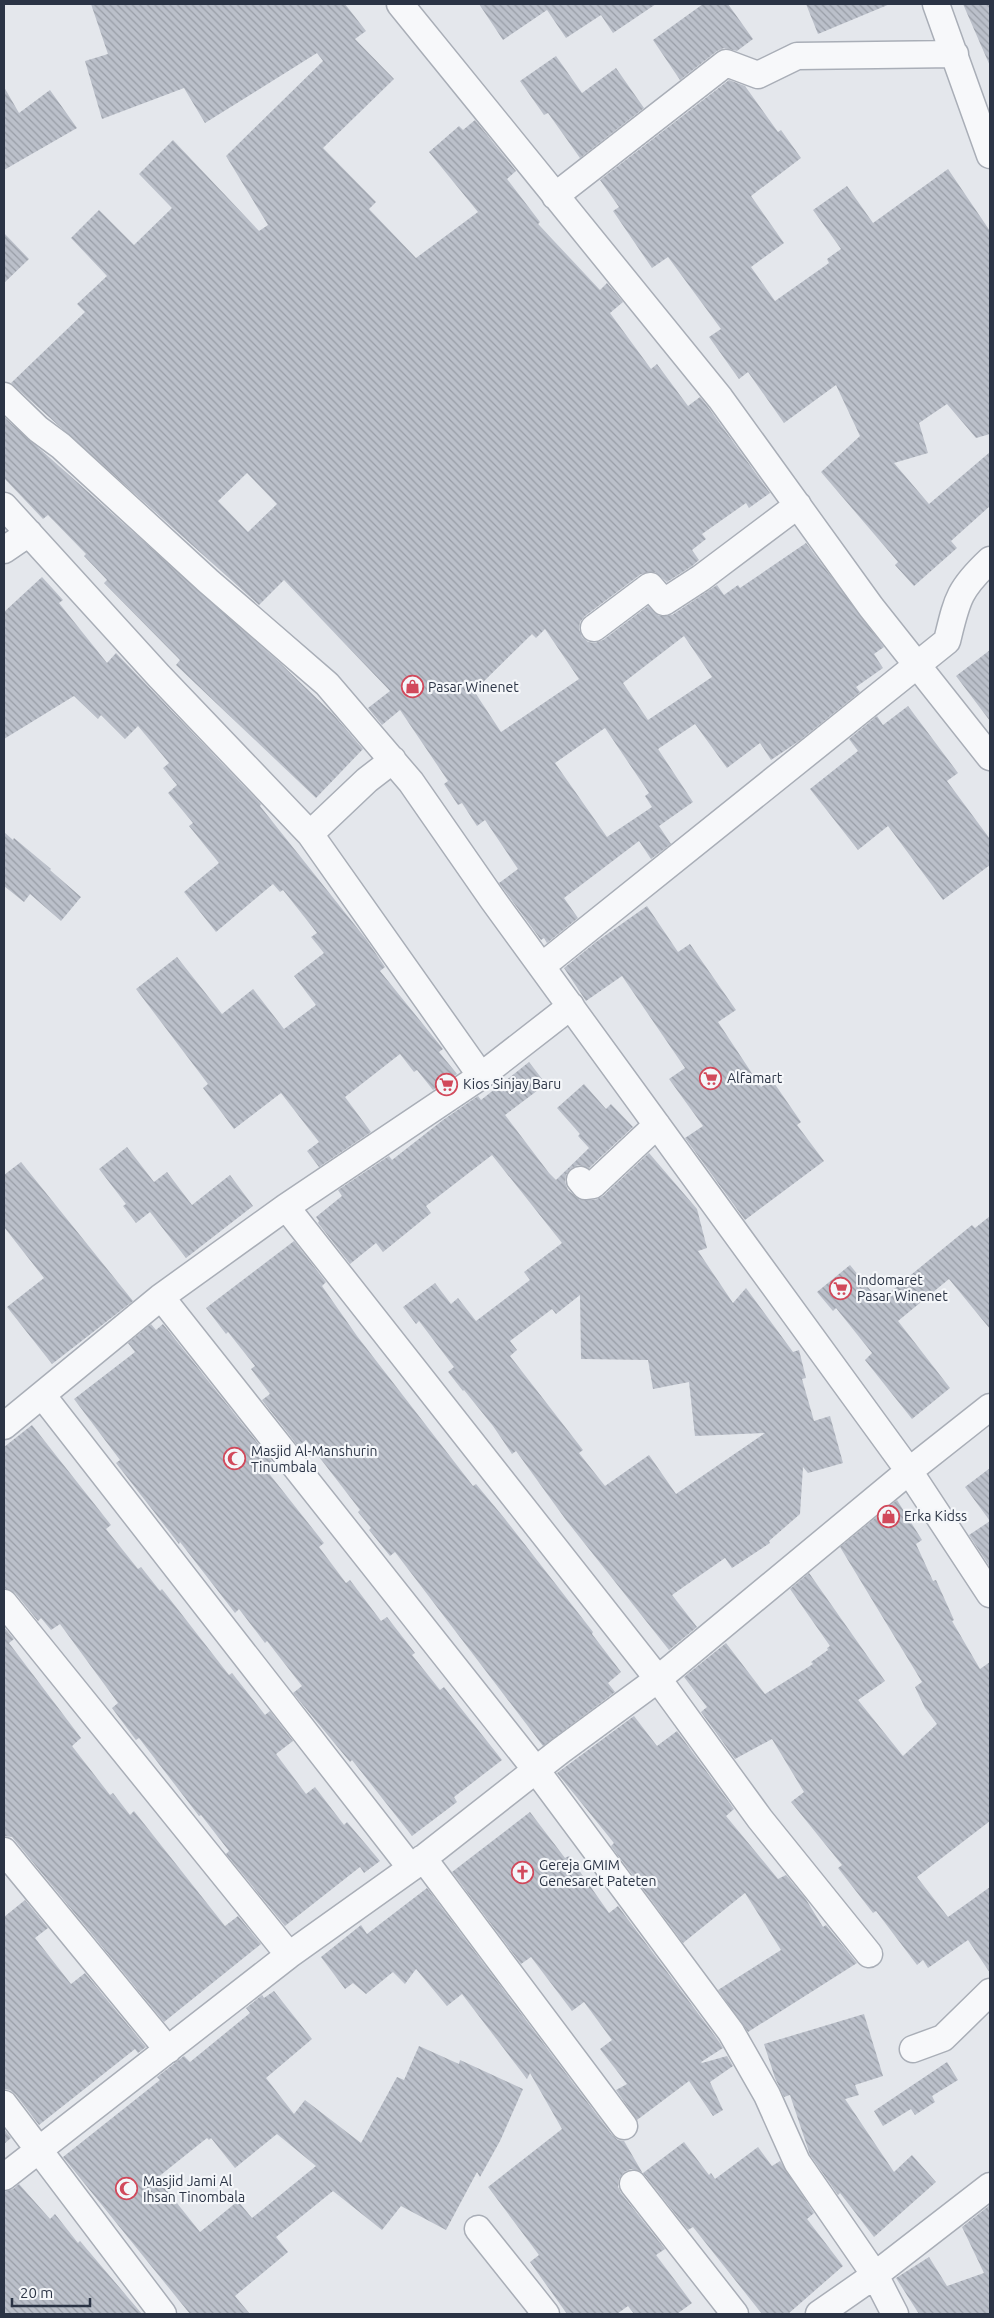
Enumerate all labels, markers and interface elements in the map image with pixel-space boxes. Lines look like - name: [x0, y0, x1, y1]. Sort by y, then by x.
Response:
- shop icon: Pasar Winenet: [400, 675, 424, 699]
- place label: Pasar Winenet: [428, 679, 519, 695]
- supermarket icon: Alfamart: [699, 1066, 723, 1090]
- place label: Alfamart: [727, 1070, 783, 1086]
- supermarket icon: Kios Sinjay Baru: [435, 1072, 459, 1096]
- place label: Kios Sinjay Baru: [463, 1076, 561, 1092]
- place label: Indomaret Pasar Winenet: [857, 1272, 948, 1304]
- supermarket icon: Indomaret Pasar Winenet: [829, 1276, 853, 1300]
- place label: Masjid Al-Manshurin Tinumbala: [251, 1443, 378, 1475]
- mosque icon: Masjid Al-Manshurin Tinumbala: [223, 1447, 247, 1471]
- shop icon: Erka Kidss: [876, 1504, 900, 1528]
- place label: Erka Kidss: [904, 1508, 967, 1524]
- place label: Gereja GMIM Genesaret Pateten: [539, 1857, 657, 1889]
- church icon: Gereja GMIM Genesaret Pateten: [511, 1861, 535, 1885]
- place label: Masjid Jami Al Ihsan Tinombala: [143, 2173, 245, 2205]
- mosque icon: Masjid Jami Al Ihsan Tinombala: [115, 2177, 139, 2201]
- scale bar: [12, 2276, 90, 2308]
- text: 20 m: [20, 2284, 53, 2301]

